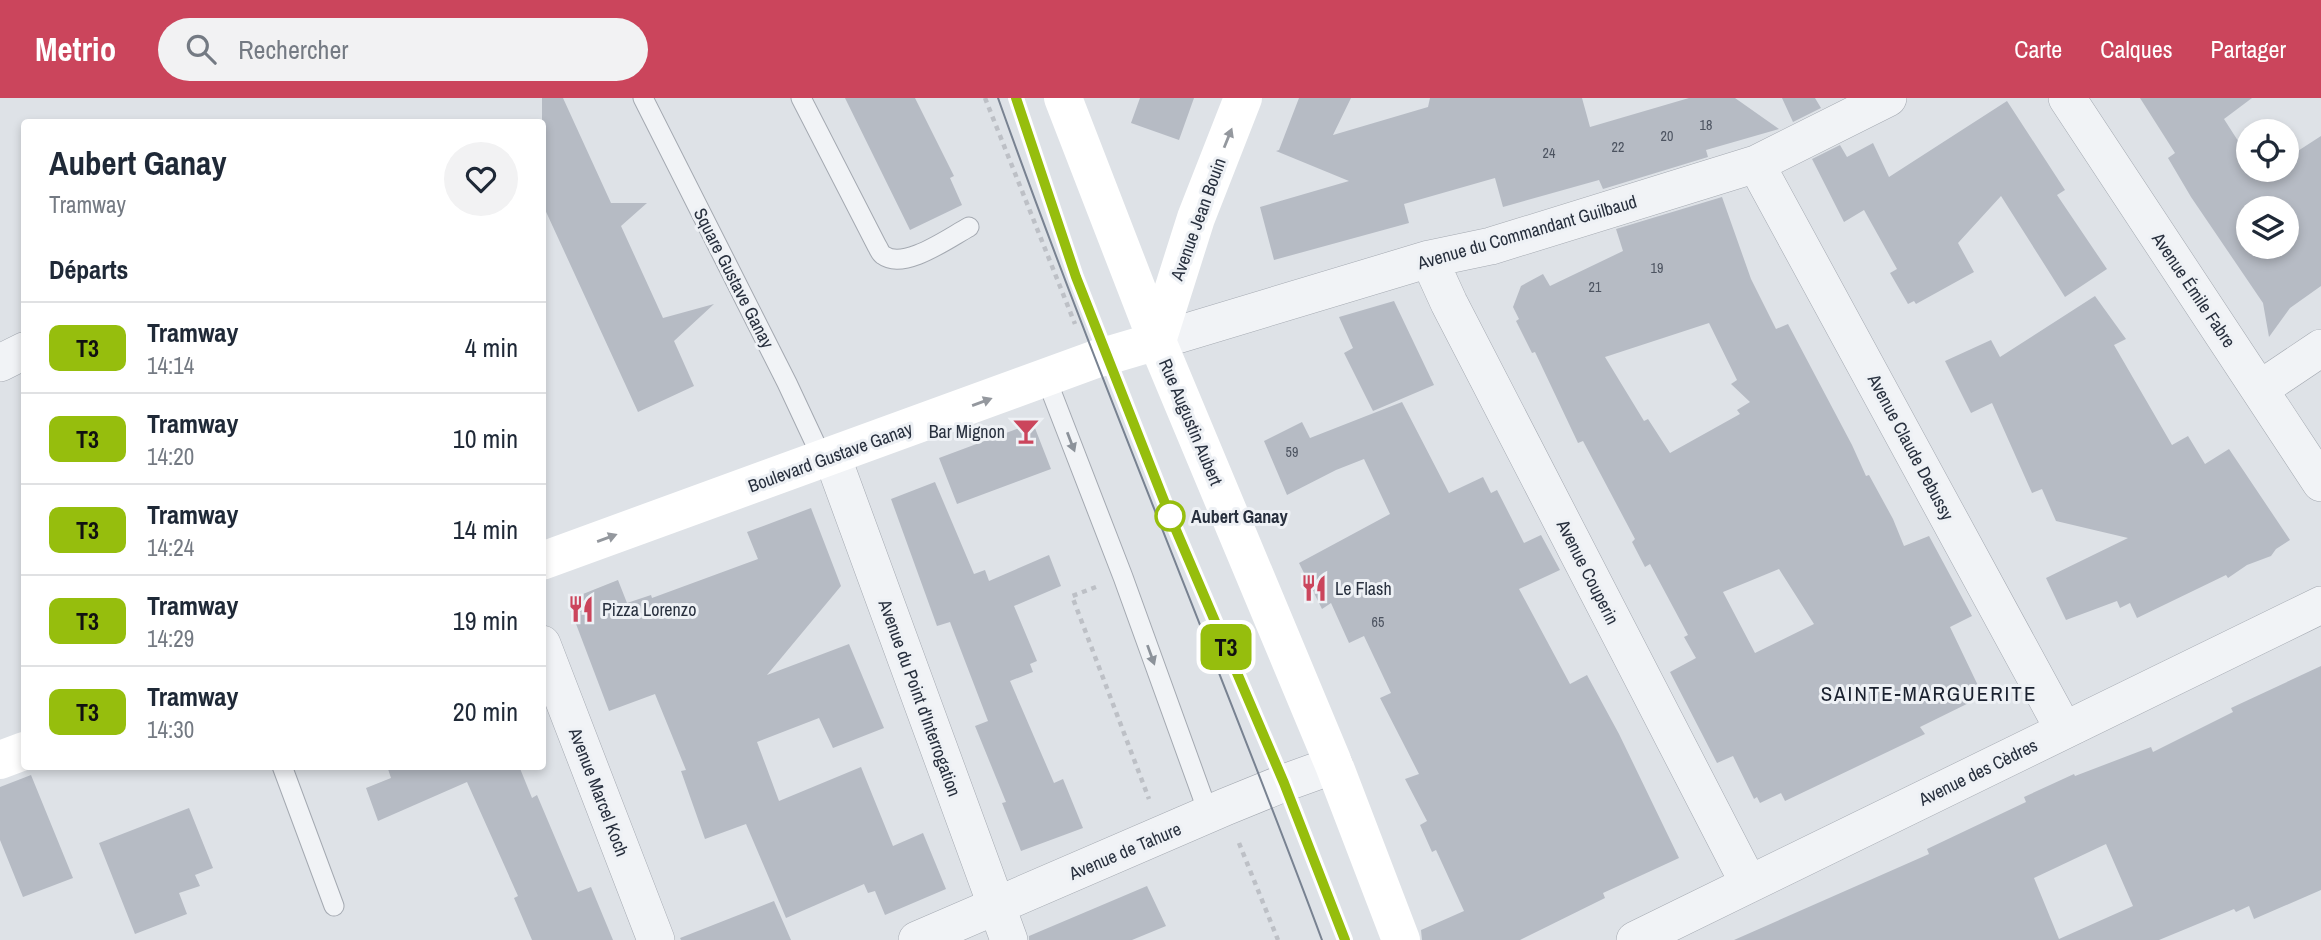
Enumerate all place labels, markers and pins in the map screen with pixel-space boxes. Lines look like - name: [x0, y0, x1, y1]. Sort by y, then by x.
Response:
- bar icon: Bar Mignon: [1011, 416, 1041, 446]
- place label: Bar Mignon: [929, 419, 1005, 444]
- marker: Aubert Ganay: [1155, 501, 1185, 531]
- place label: Aubert Ganay: [1191, 504, 1289, 529]
- restaurant icon: Le Flash: [1299, 573, 1329, 603]
- place label: Le Flash: [1335, 576, 1392, 601]
- restaurant icon: Pizza Lorenzo: [566, 594, 596, 624]
- place label: Pizza Lorenzo: [602, 597, 696, 622]

